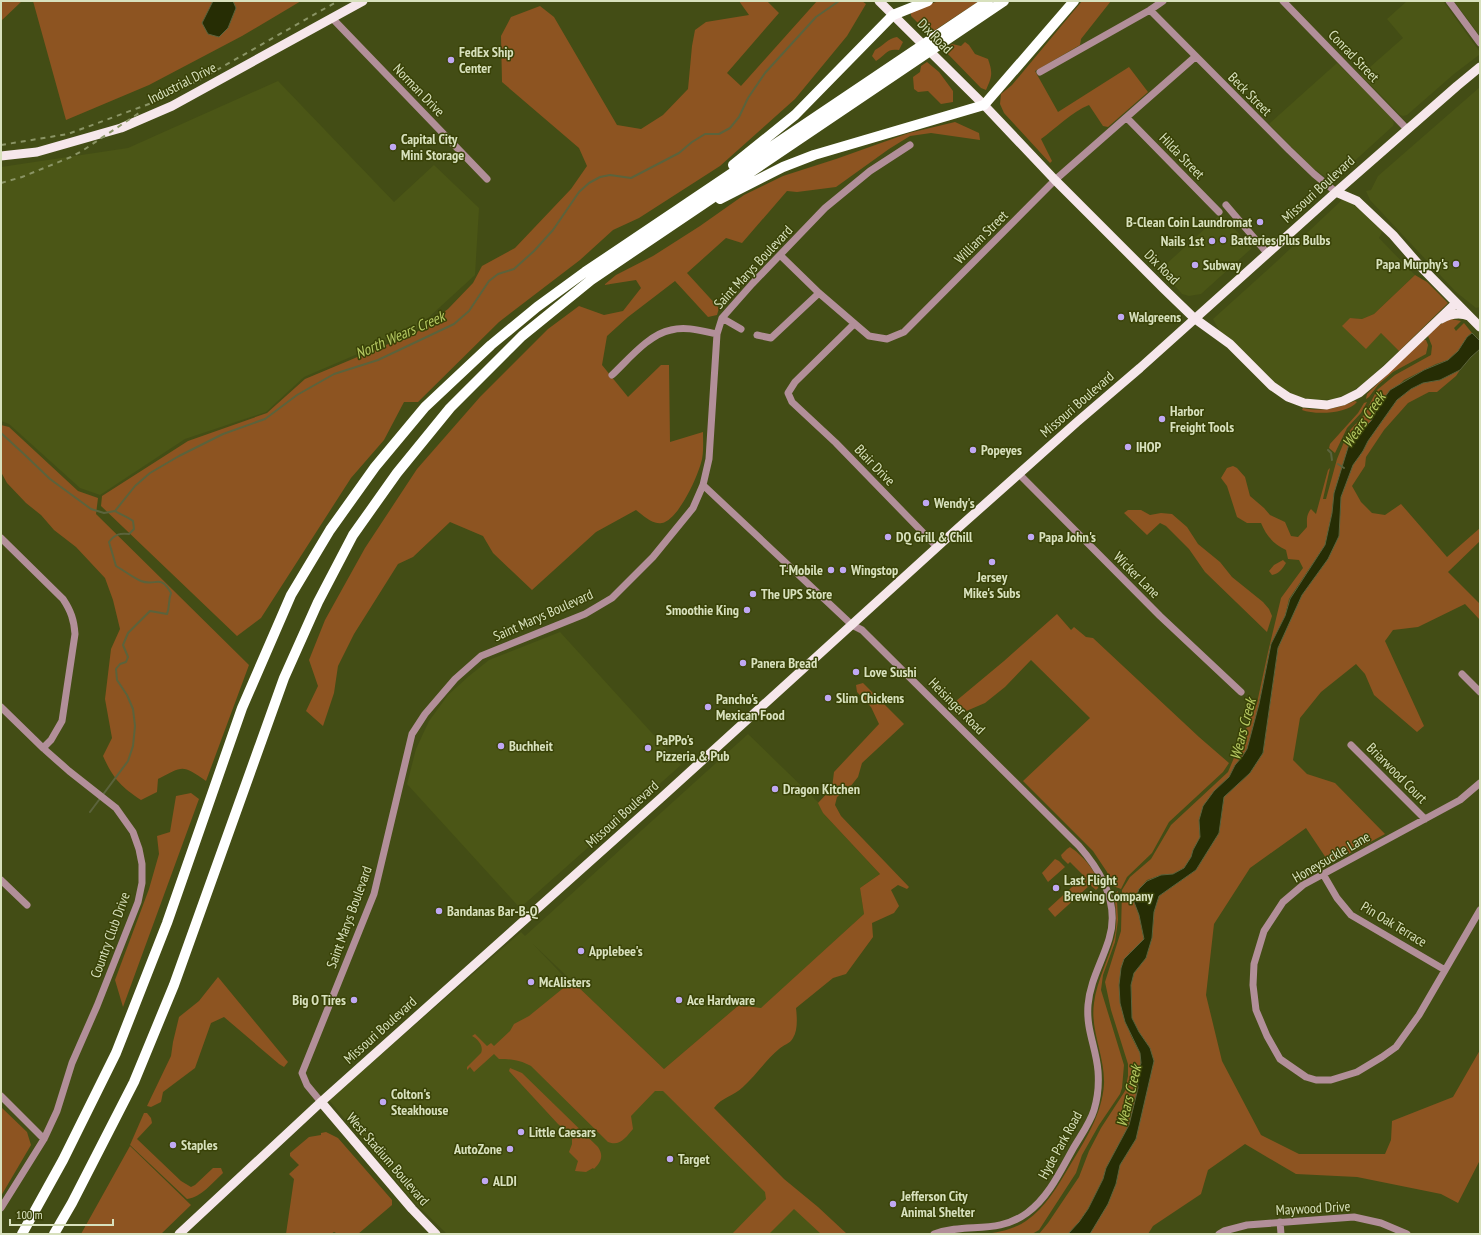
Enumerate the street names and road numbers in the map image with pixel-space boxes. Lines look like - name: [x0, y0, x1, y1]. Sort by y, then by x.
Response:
- street label: Dix Road: [914, 15, 956, 57]
- street label: Conrad Street: [1325, 26, 1383, 86]
- street label: Industrial Drive: [145, 58, 219, 108]
- street label: Norman Drive: [389, 60, 449, 120]
- street label: Beck Street: [1224, 68, 1276, 120]
- street label: Hilda Street: [1156, 129, 1209, 183]
- street label: Missouri Boulevard: [1278, 152, 1358, 226]
- street label: William Street: [950, 206, 1012, 268]
- street label: Saint Marys Boulevard: [710, 222, 796, 312]
- street label: Dix Road: [1141, 246, 1183, 288]
- street label: Missouri Boulevard: [1036, 367, 1118, 441]
- street label: Blair Drive: [851, 440, 899, 490]
- street label: Wicker Lane: [1110, 548, 1164, 602]
- street label: Saint Marys Boulevard: [490, 585, 596, 645]
- street label: Heisinger Road: [925, 674, 989, 738]
- street label: Briarwood Court: [1363, 739, 1431, 807]
- street label: Missouri Boulevard: [582, 777, 662, 851]
- street label: Honeysuckle Lane: [1289, 827, 1373, 887]
- street label: Saint Marys Boulevard: [322, 863, 376, 971]
- street label: Country Club Drive: [86, 889, 134, 980]
- street label: Pin Oak Terrace: [1358, 897, 1430, 951]
- street label: Missouri Boulevard: [340, 993, 420, 1067]
- street label: Hyde Park Road: [1034, 1108, 1086, 1182]
- street label: West Stadium Boulevard: [343, 1109, 433, 1209]
- street label: Maywood Drive: [1275, 1197, 1351, 1219]

